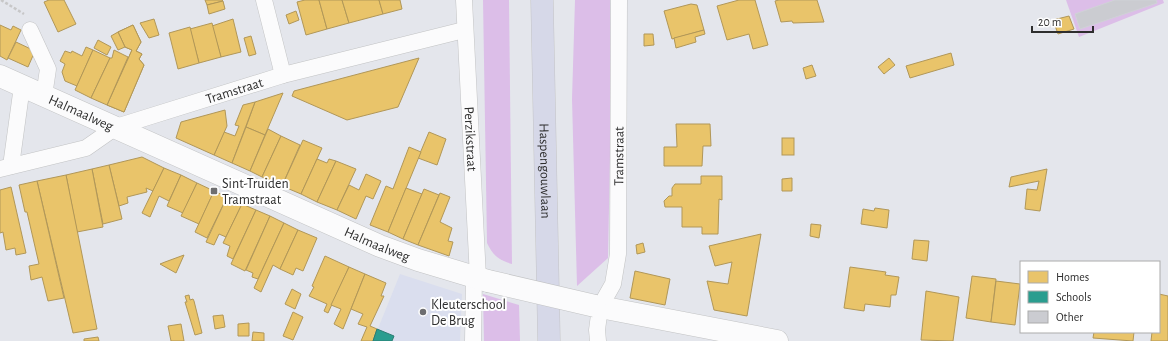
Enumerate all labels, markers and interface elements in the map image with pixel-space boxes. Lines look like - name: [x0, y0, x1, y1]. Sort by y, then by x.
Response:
- scale bar: [1032, 8, 1093, 34]
- text: 20 m: [1038, 16, 1061, 28]
- street label: Tramstraat: [204, 75, 265, 107]
- street label: Halmaalweg: [46, 93, 115, 134]
- street label: Perzikstraat: [461, 106, 479, 172]
- street label: Haspengouwlaan: [537, 123, 552, 219]
- street label: Tramstraat: [612, 126, 627, 186]
- place label: Sint-Truiden Tramstraat: [222, 177, 289, 207]
- marker: Sint-Truiden Tramstraat: [209, 186, 219, 196]
- street label: Halmaalweg: [342, 225, 412, 264]
- legend: [1020, 261, 1160, 333]
- text: Homes: [1056, 271, 1089, 283]
- text: Schools: [1056, 291, 1091, 303]
- place label: Kleuterschool De Brug: [431, 298, 506, 328]
- marker: Kleuterschool De Brug: [418, 307, 428, 317]
- text: Other: [1056, 311, 1083, 323]

